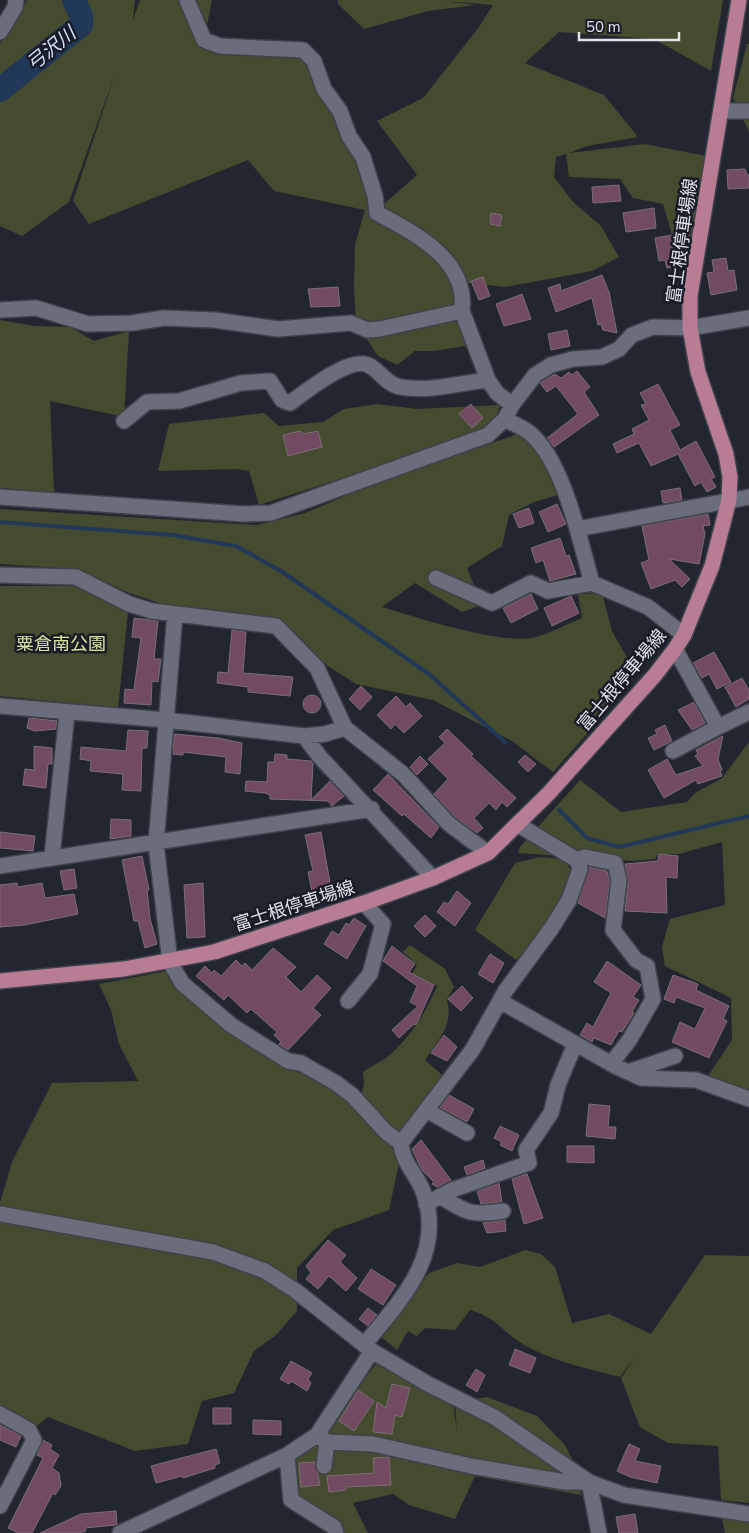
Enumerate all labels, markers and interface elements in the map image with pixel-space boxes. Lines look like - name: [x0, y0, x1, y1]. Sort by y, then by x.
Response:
- scale bar: [579, 10, 679, 42]
- text: 50 m: [586, 17, 621, 37]
- water label: 弓沢川: [21, 20, 83, 77]
- street label: 富士根停車場線: [661, 177, 703, 305]
- street label: 富士根停車場線: [572, 624, 672, 736]
- park label: 粟倉南公園: [16, 632, 106, 656]
- street label: 富士根停車場線: [230, 875, 358, 937]

